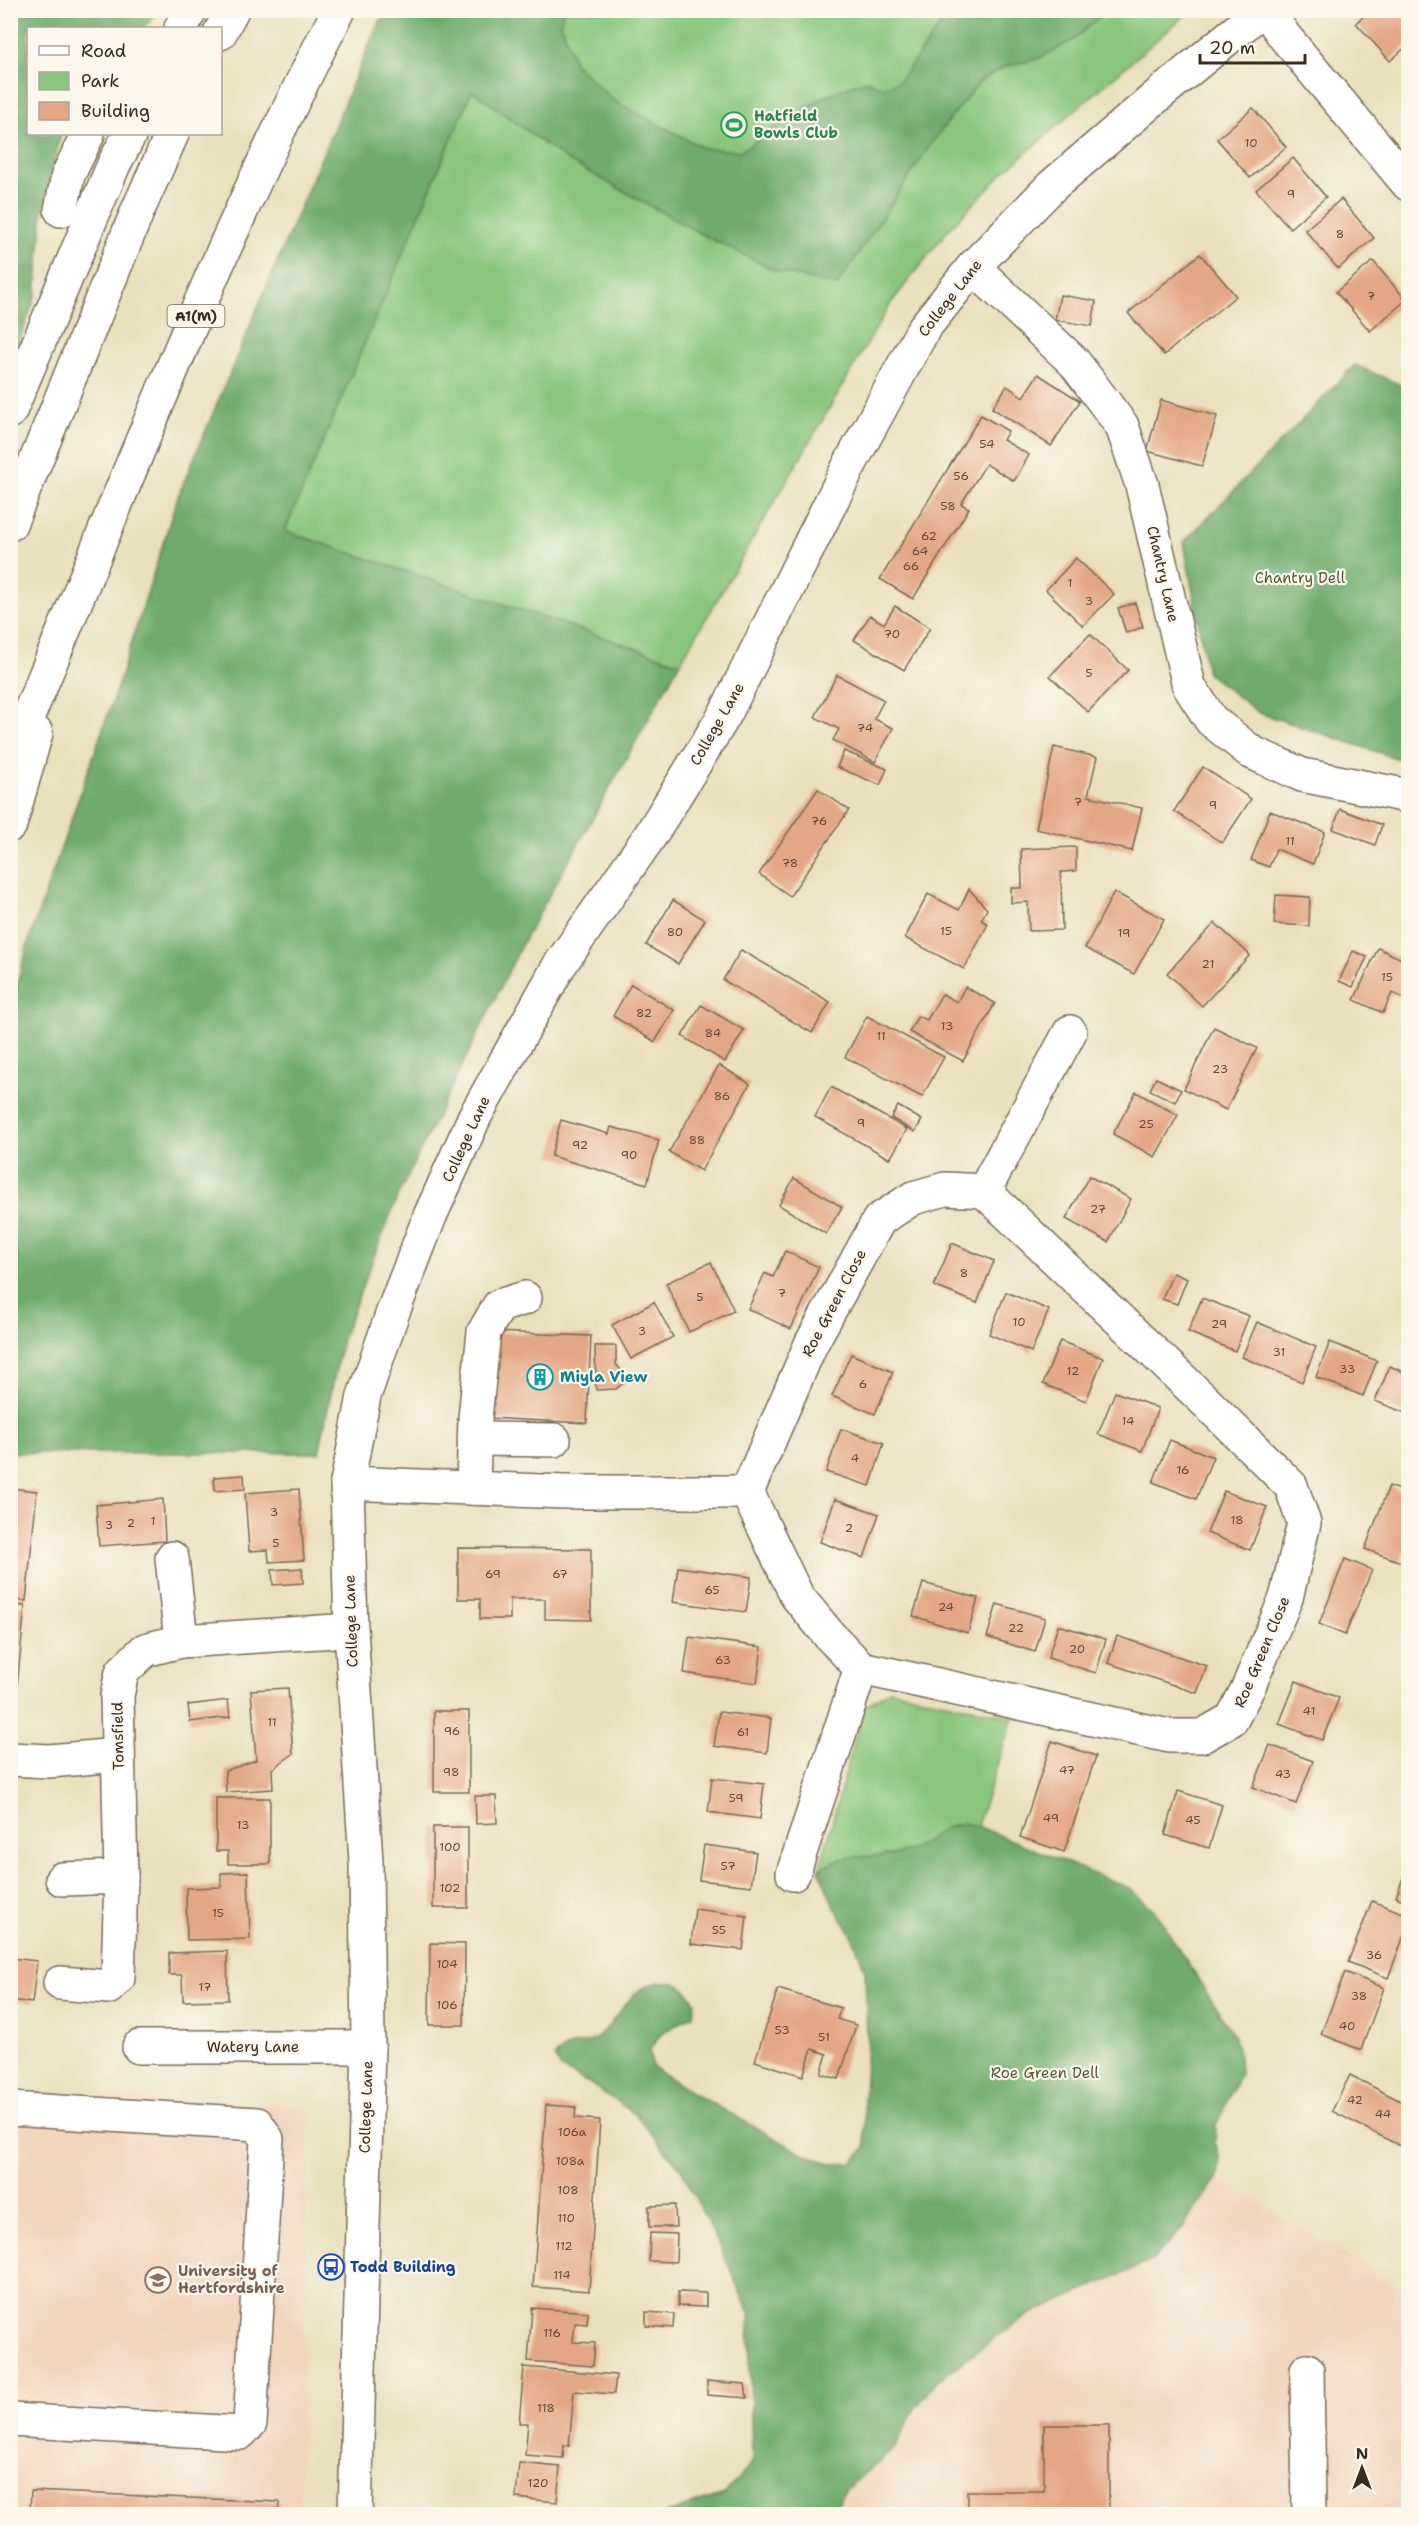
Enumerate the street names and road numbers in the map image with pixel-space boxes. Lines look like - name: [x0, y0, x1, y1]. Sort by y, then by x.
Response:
- street label: College Lane: [914, 255, 986, 341]
- road number: A1(M): [168, 305, 224, 327]
- street label: Chantry Lane: [1142, 524, 1184, 624]
- street label: College Lane: [685, 679, 749, 769]
- street label: College Lane: [437, 1093, 495, 1185]
- street label: Roe Green Close: [797, 1246, 871, 1360]
- street label: College Lane: [339, 1574, 363, 1668]
- street label: Roe Green Close: [1230, 1593, 1294, 1711]
- street label: Tomsfield: [107, 1701, 129, 1770]
- street label: Watery Lane: [207, 2037, 299, 2057]
- street label: College Lane: [354, 2060, 378, 2154]

